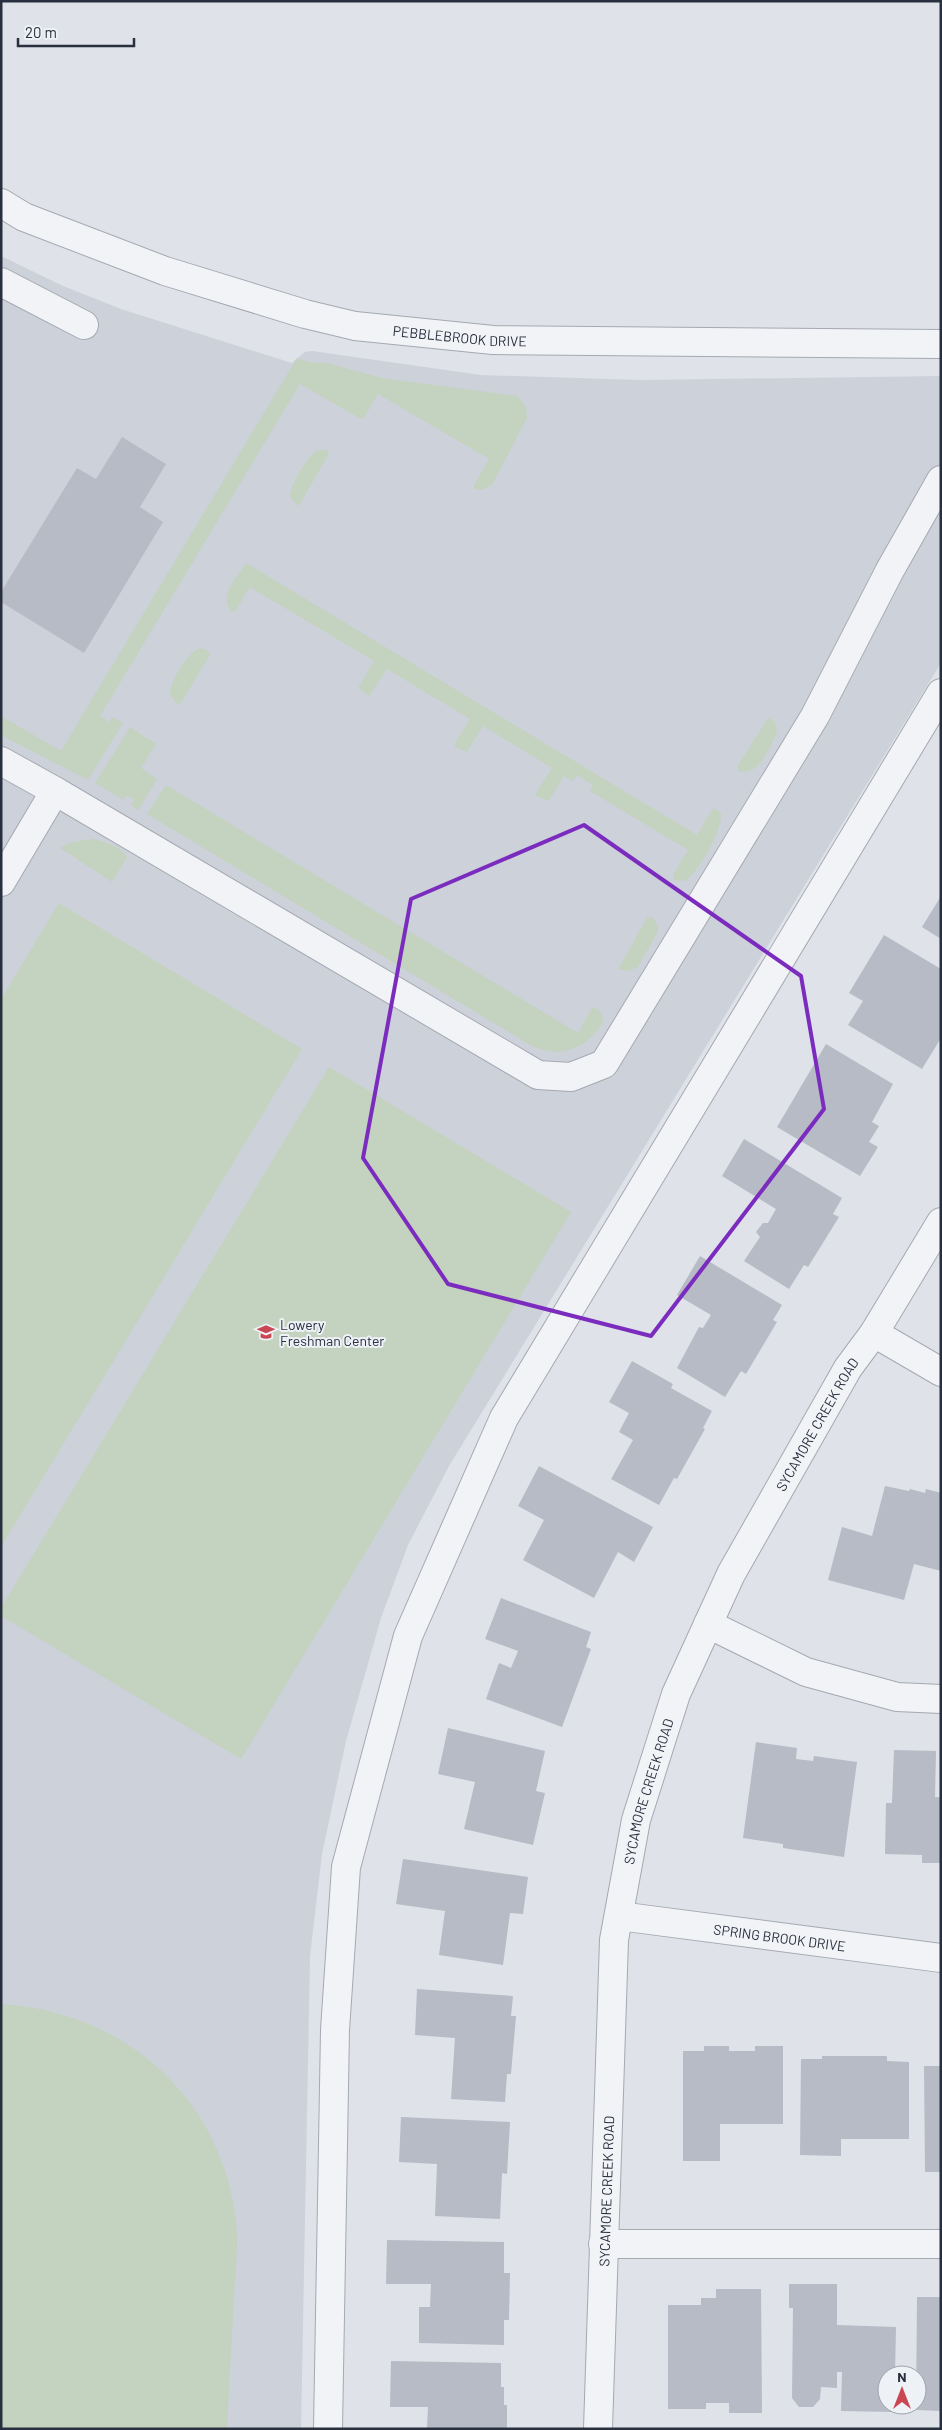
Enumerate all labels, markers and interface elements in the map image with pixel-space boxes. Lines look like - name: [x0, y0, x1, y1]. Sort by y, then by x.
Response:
- scale bar: [18, 15, 134, 47]
- text: 20 m: [25, 23, 57, 41]
- street label: PEBBLEBROOK DRIVE: [392, 321, 527, 349]
- place label: Lowery Freshman Center: [280, 1316, 384, 1349]
- school or university icon: Lowery Freshman Center: [256, 1322, 276, 1342]
- street label: SYCAMORE CREEK ROAD: [772, 1354, 861, 1494]
- street label: SYCAMORE CREEK ROAD: [620, 1716, 676, 1866]
- street label: SPRING BROOK DRIVE: [713, 1920, 847, 1954]
- street label: SYCAMORE CREEK ROAD: [595, 2115, 617, 2267]
- north arrow: [877, 2365, 927, 2415]
- text: N: [897, 2368, 907, 2385]

